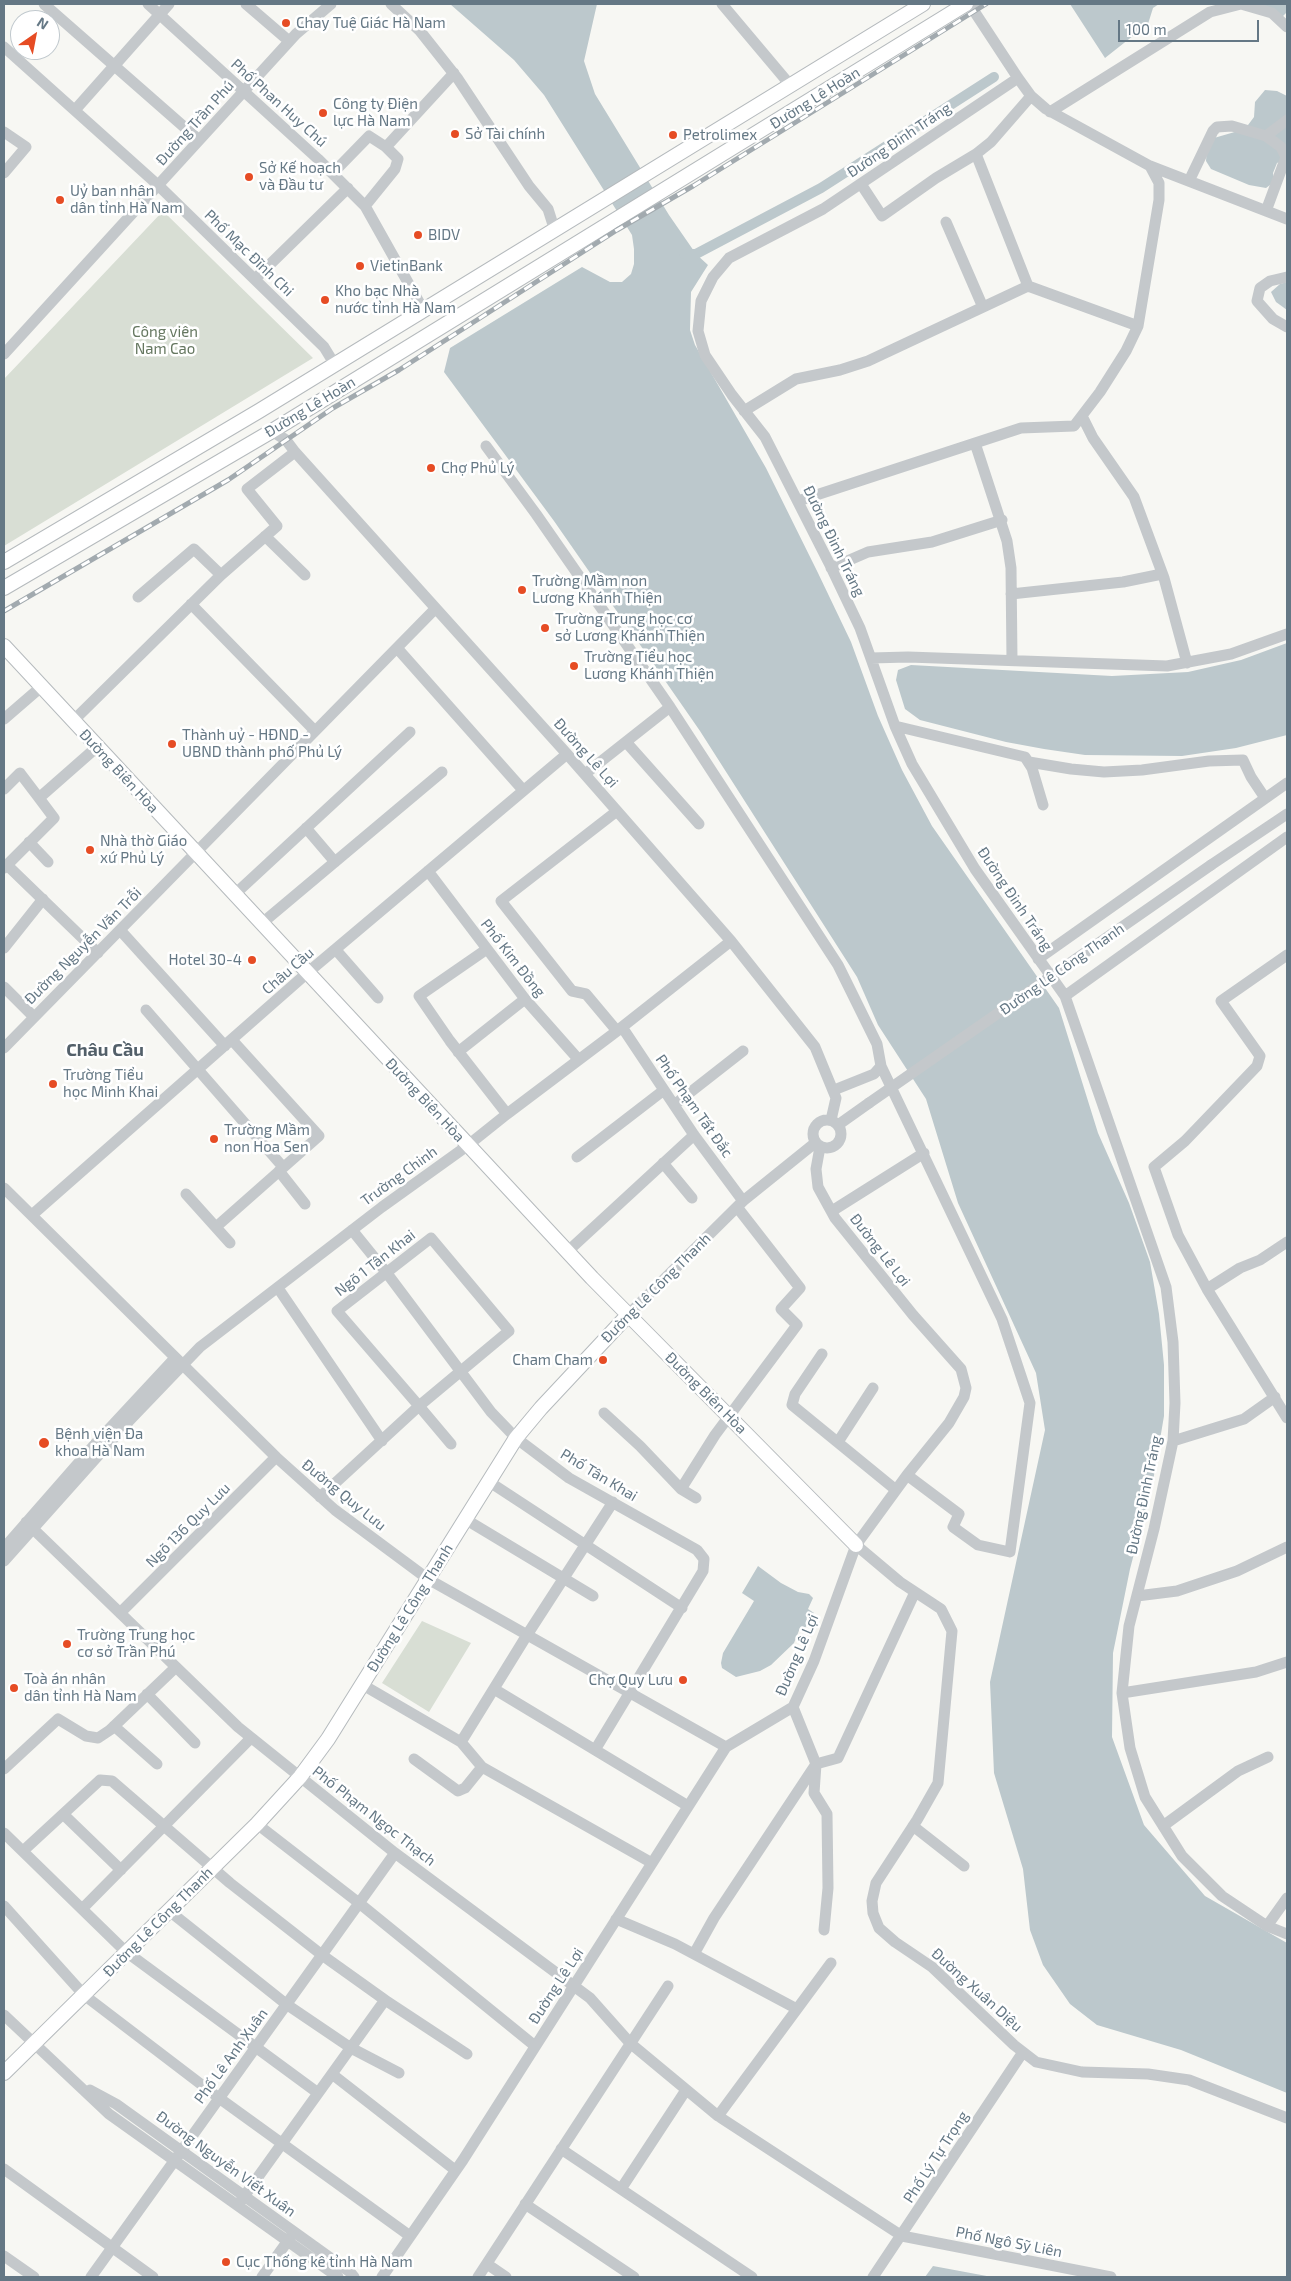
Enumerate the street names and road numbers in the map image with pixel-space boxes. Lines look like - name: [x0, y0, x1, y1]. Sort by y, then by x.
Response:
- street label: Phố Phan Huy Chú: [227, 55, 331, 151]
- street label: Đường Lê Hoàn: [767, 63, 863, 133]
- street label: Đường Trần Phú: [152, 77, 238, 169]
- street label: Đường Đinh Tráng: [844, 99, 954, 181]
- street label: Phố Mạc Đĩnh Chi: [201, 206, 297, 300]
- street label: Đường Lê Hoàn: [261, 373, 359, 441]
- street label: Đường Đinh Tráng: [799, 483, 869, 599]
- street label: Đường Lê Lợi: [550, 715, 622, 791]
- street label: Đường Biên Hòa: [76, 725, 162, 817]
- street label: Đường Đinh Tráng: [974, 844, 1056, 954]
- street label: Đường Nguyễn Văn Trỗi: [21, 884, 145, 1008]
- street label: Phố Kim Đồng: [477, 915, 549, 1001]
- street label: Đường Lê Công Thanh: [996, 919, 1128, 1019]
- street label: Châu Cầu: [258, 944, 318, 998]
- street label: Phố Phạm Tất Đắc: [652, 1051, 736, 1161]
- street label: Đường Biên Hòa: [382, 1054, 468, 1146]
- street label: Trường Chinh: [357, 1142, 441, 1210]
- street label: Đường Lê Lợi: [846, 1210, 914, 1290]
- street label: Ngõ 1 Tân Khai: [331, 1226, 419, 1300]
- street label: Đường Lê Công Thanh: [597, 1229, 715, 1347]
- street label: Đường Biên Hòa: [661, 1348, 751, 1438]
- street label: Đường Đinh Tráng: [1123, 1434, 1165, 1556]
- street label: Phố Tân Khai: [557, 1445, 641, 1505]
- street label: Đường Quy Lưu: [298, 1456, 390, 1534]
- street label: Ngõ 136 Quy Lưu: [142, 1479, 234, 1571]
- street label: Đường Lê Công Thanh: [363, 1541, 457, 1675]
- street label: Đường Lê Lợi: [772, 1611, 822, 1699]
- street label: Phố Phạm Ngọc Thạch: [309, 1762, 439, 1870]
- street label: Đường Lê Công Thanh: [99, 1863, 217, 1981]
- street label: Đường Lê Lợi: [525, 1944, 587, 2028]
- street label: Đường Xuân Diệu: [928, 1944, 1026, 2036]
- street label: Phố Lê Anh Xuân: [190, 2005, 272, 2107]
- street label: Đường Nguyễn Viết Xuân: [153, 2107, 299, 2221]
- street label: Phố Lý Tự Trọng: [900, 2108, 972, 2206]
- street label: Phố Ngô Sỹ Liên: [954, 2223, 1064, 2261]

